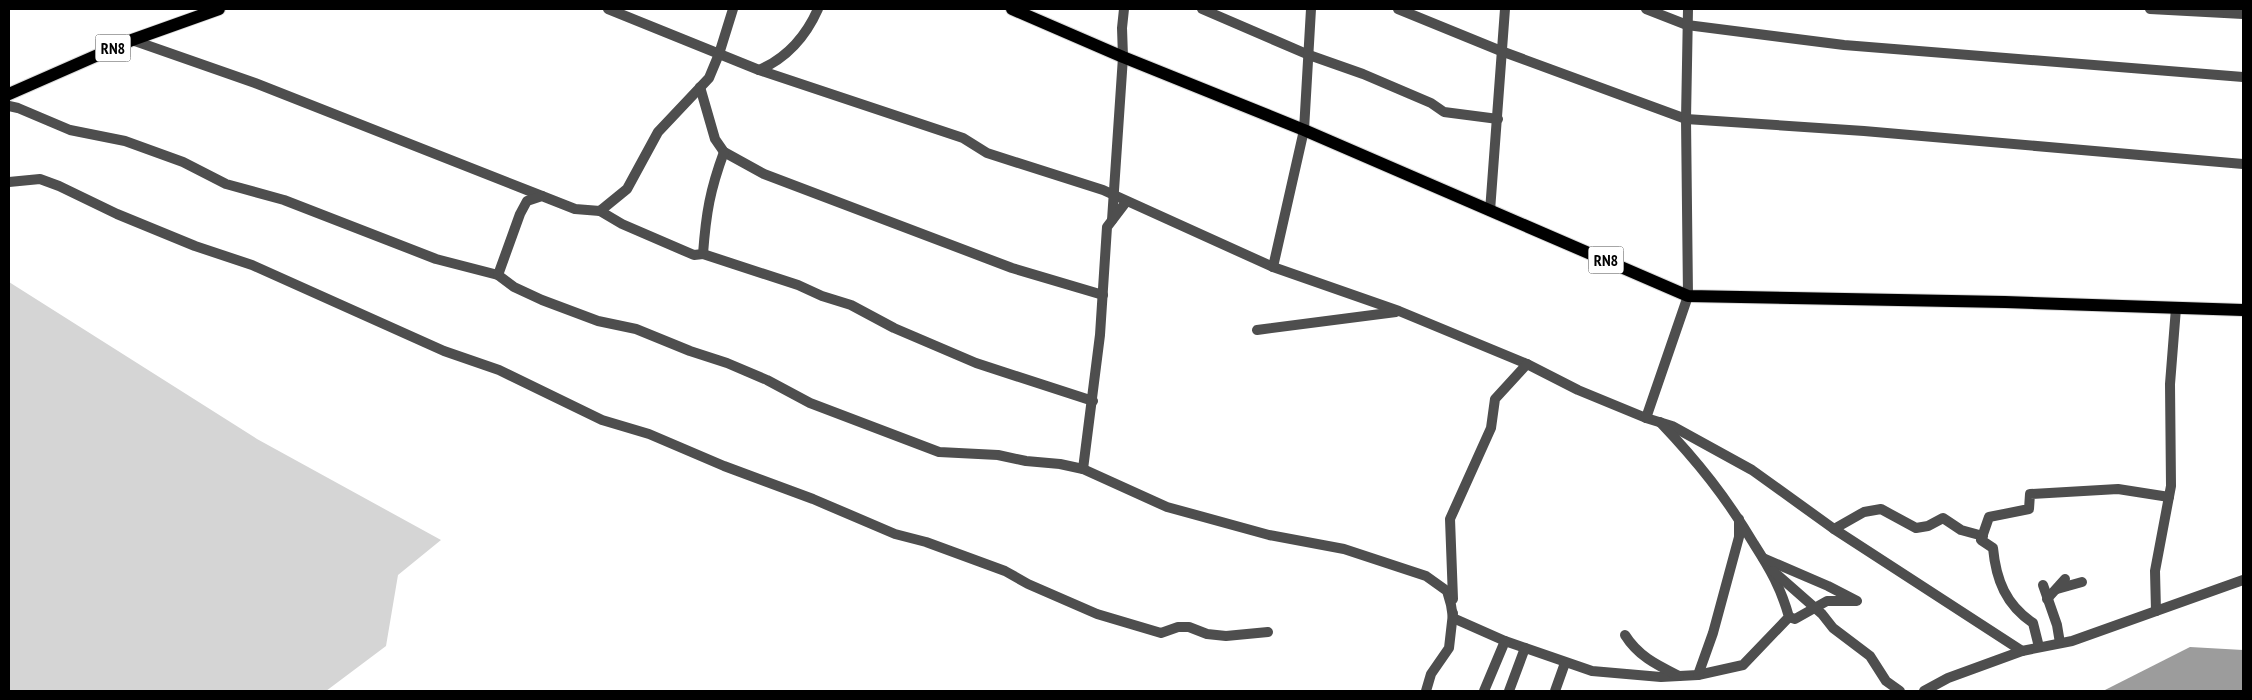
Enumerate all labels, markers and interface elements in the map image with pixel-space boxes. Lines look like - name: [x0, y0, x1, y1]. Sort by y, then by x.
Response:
- road number: RN8: [96, 34, 130, 62]
- road number: RN8: [1588, 246, 1624, 274]

